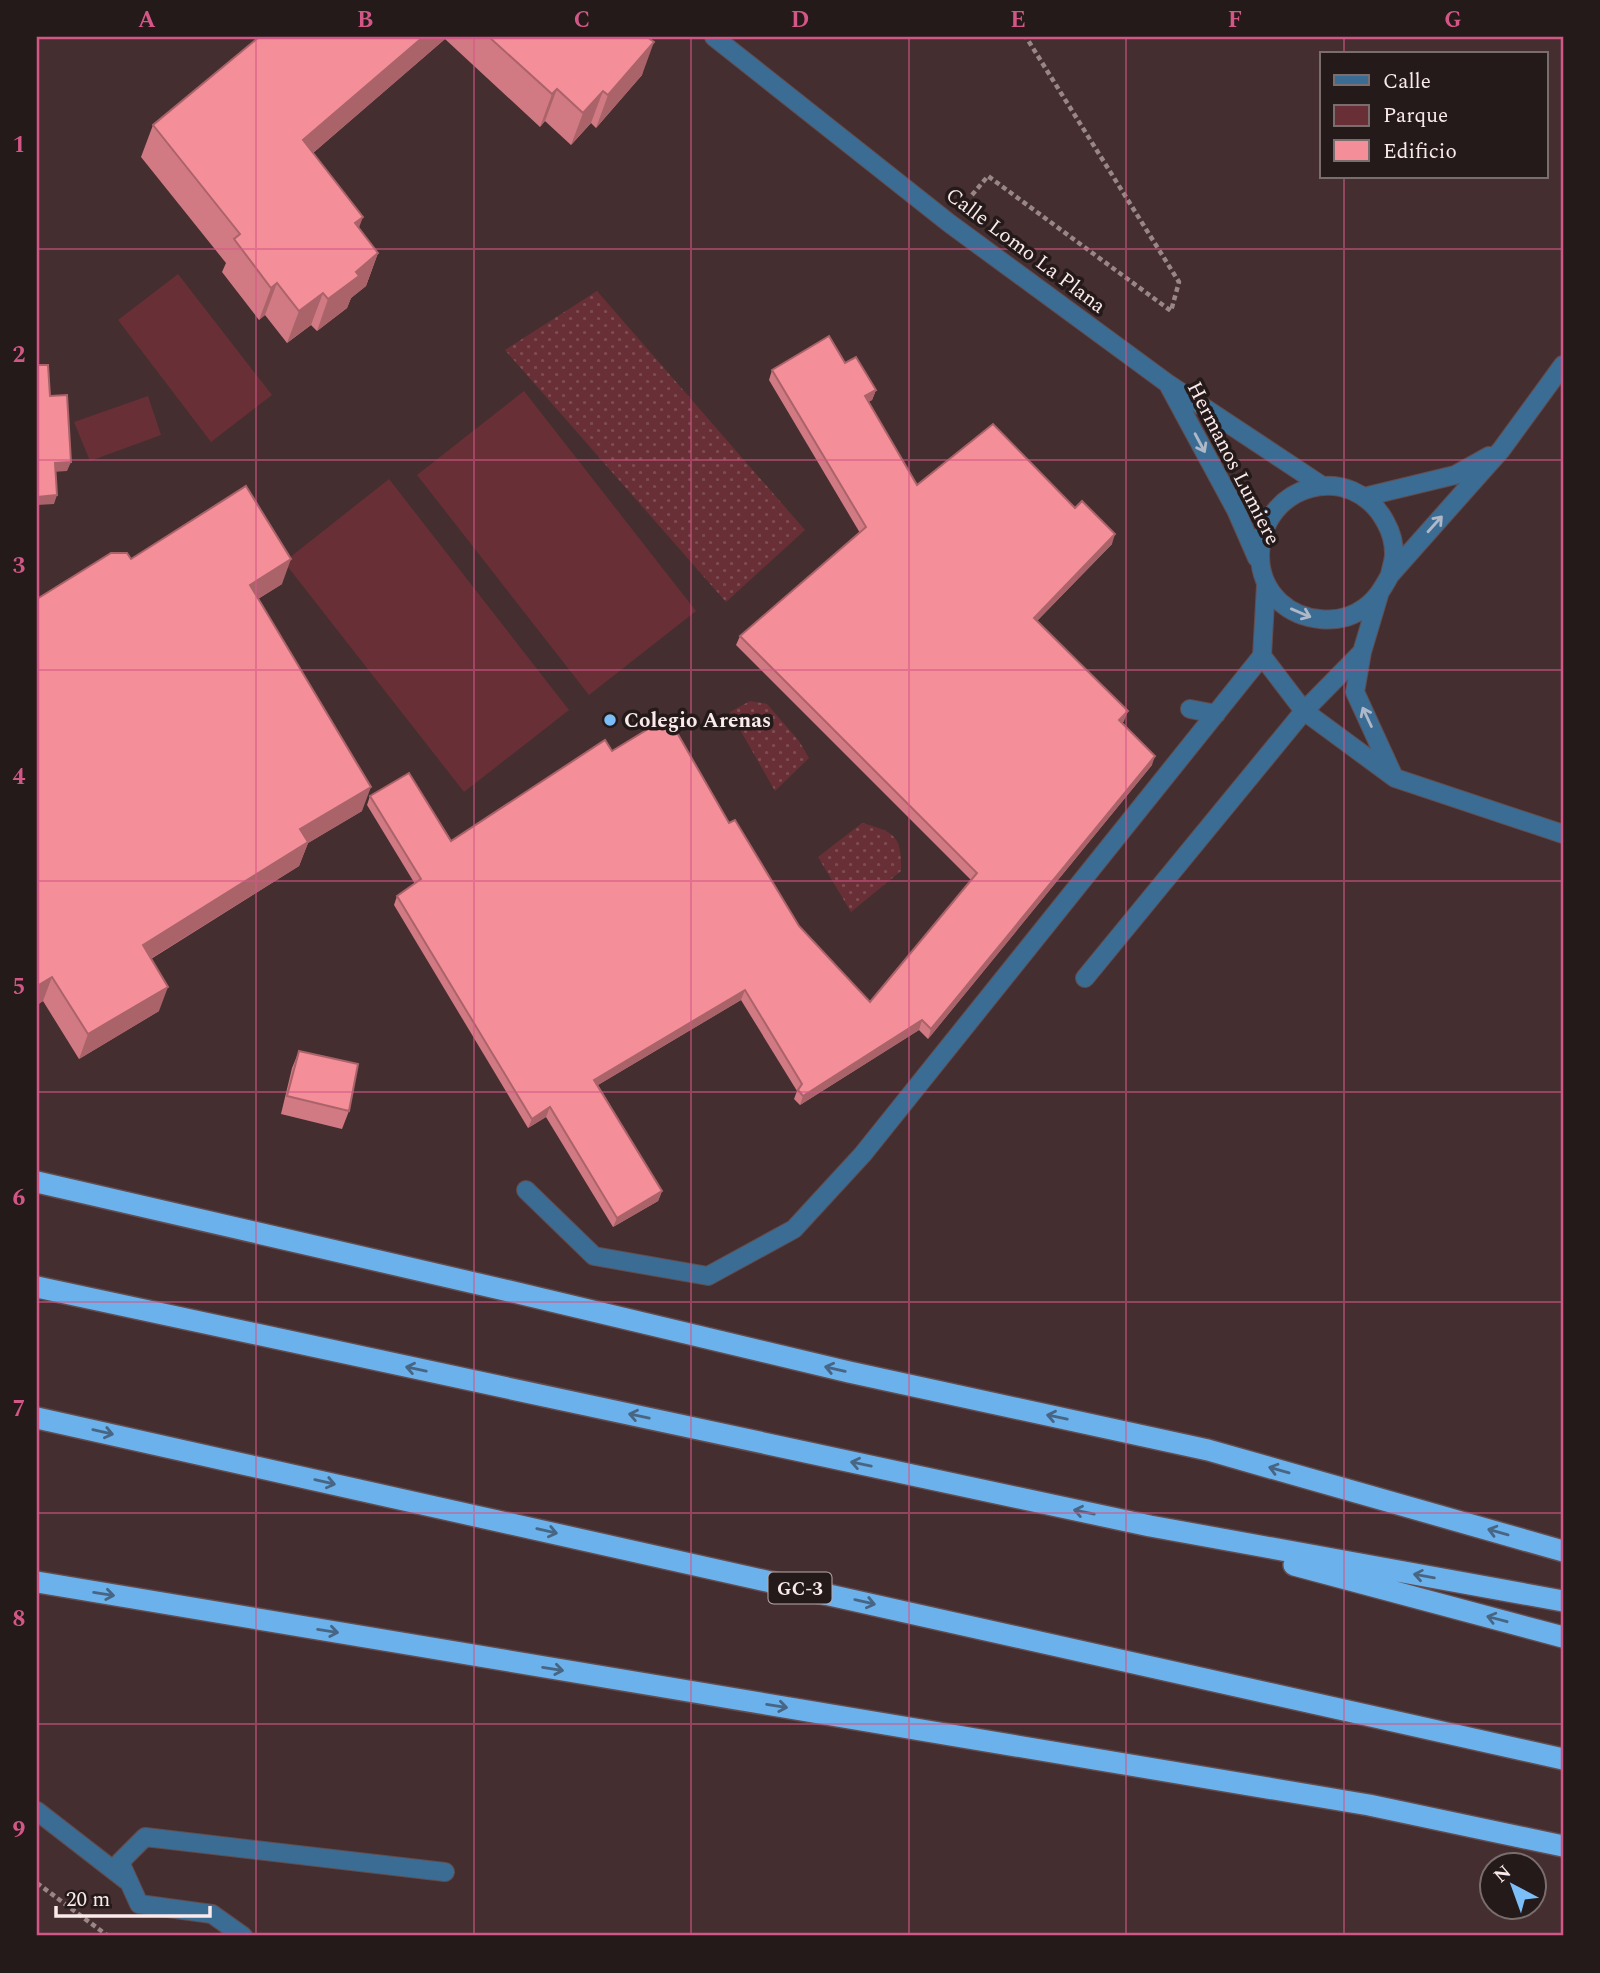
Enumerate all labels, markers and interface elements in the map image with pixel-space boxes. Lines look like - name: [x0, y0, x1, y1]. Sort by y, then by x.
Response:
- text: A: [138, 3, 156, 38]
- text: B: [357, 3, 373, 38]
- text: C: [574, 3, 590, 38]
- text: D: [791, 3, 809, 38]
- text: E: [1010, 3, 1026, 38]
- text: F: [1228, 3, 1242, 38]
- text: G: [1444, 3, 1462, 38]
- legend: [1320, 52, 1548, 178]
- text: Calle: [1383, 66, 1431, 98]
- text: Parque: [1383, 100, 1448, 132]
- text: 1: [13, 128, 25, 163]
- text: Edificio: [1383, 136, 1457, 168]
- street label: Calle Lomo La Plana: [939, 180, 1113, 322]
- text: 2: [13, 338, 26, 373]
- street label: Hermanos Lumiere: [1178, 376, 1288, 551]
- one-way arrow: [1193, 433, 1207, 453]
- one-way arrow: [1427, 516, 1444, 533]
- text: 3: [13, 549, 26, 584]
- one-way arrow: [1290, 608, 1311, 621]
- place label: Colegio Arenas: [624, 705, 771, 737]
- one-way arrow: [1360, 707, 1373, 728]
- marker: Colegio Arenas: [602, 712, 618, 728]
- text: 4: [13, 760, 26, 795]
- text: 5: [13, 970, 25, 1005]
- text: 6: [13, 1181, 26, 1216]
- one-way arrow: [405, 1361, 428, 1375]
- one-way arrow: [824, 1362, 847, 1375]
- text: 7: [13, 1392, 25, 1427]
- one-way arrow: [628, 1409, 651, 1423]
- one-way arrow: [1047, 1410, 1069, 1423]
- one-way arrow: [91, 1426, 114, 1440]
- one-way arrow: [850, 1457, 873, 1471]
- one-way arrow: [1268, 1463, 1290, 1476]
- one-way arrow: [313, 1476, 336, 1489]
- one-way arrow: [1073, 1504, 1096, 1518]
- one-way arrow: [1487, 1525, 1509, 1538]
- one-way arrow: [536, 1526, 558, 1539]
- one-way arrow: [1413, 1568, 1436, 1582]
- road number: GC-3: [768, 1572, 832, 1604]
- one-way arrow: [92, 1588, 115, 1601]
- one-way arrow: [853, 1596, 876, 1609]
- text: 8: [13, 1602, 25, 1637]
- one-way arrow: [1486, 1612, 1509, 1625]
- one-way arrow: [317, 1625, 339, 1638]
- one-way arrow: [541, 1663, 564, 1676]
- one-way arrow: [765, 1700, 788, 1713]
- text: 9: [13, 1813, 26, 1848]
- north arrow: [1478, 1850, 1548, 1920]
- text: N: [1487, 1858, 1518, 1890]
- scale bar: [56, 1875, 210, 1919]
- text: 20 m: [66, 1884, 110, 1916]

